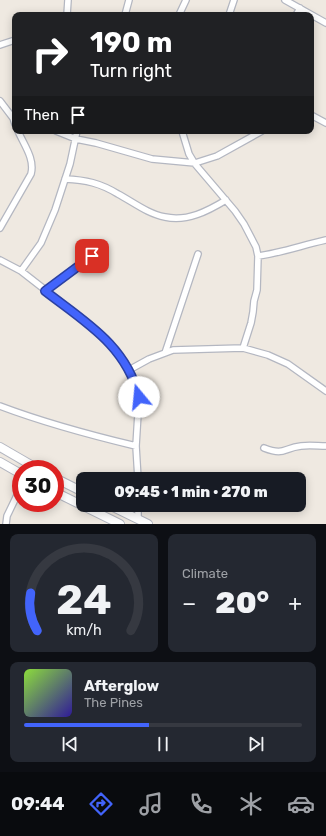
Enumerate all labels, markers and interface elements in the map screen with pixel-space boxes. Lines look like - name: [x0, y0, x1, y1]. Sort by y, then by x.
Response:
- text: 190 m: [90, 26, 173, 59]
- icon: right: [24, 28, 76, 80]
- text: Turn right: [90, 60, 172, 82]
- icon: arrive: [67, 104, 89, 126]
- text: Then: [24, 106, 59, 124]
- pin: [75, 239, 109, 273]
- icon: arrive: [81, 245, 103, 267]
- position arrow: [118, 376, 160, 418]
- speed limit sign: 30: [12, 460, 64, 512]
- text: 09:45 · 1 min · 270 m: [114, 483, 268, 501]
- text: Climate: [182, 566, 228, 581]
- text: 24: [56, 575, 112, 624]
- text: 20°: [215, 585, 269, 621]
- text: −: [182, 590, 196, 617]
- text: +: [288, 590, 302, 617]
- text: km/h: [66, 622, 102, 639]
- text: Afterglow: [84, 677, 159, 695]
- text: The Pines: [84, 695, 143, 710]
- icon: previous: [59, 733, 81, 755]
- icon: pause: [152, 733, 174, 755]
- icon: next: [245, 733, 267, 755]
- icon: directions: [87, 790, 115, 818]
- icon: music: [137, 790, 165, 818]
- icon: phone: [187, 790, 215, 818]
- icon: climate: [237, 790, 265, 818]
- icon: car: [287, 790, 315, 818]
- text: 09:44: [11, 793, 65, 815]

